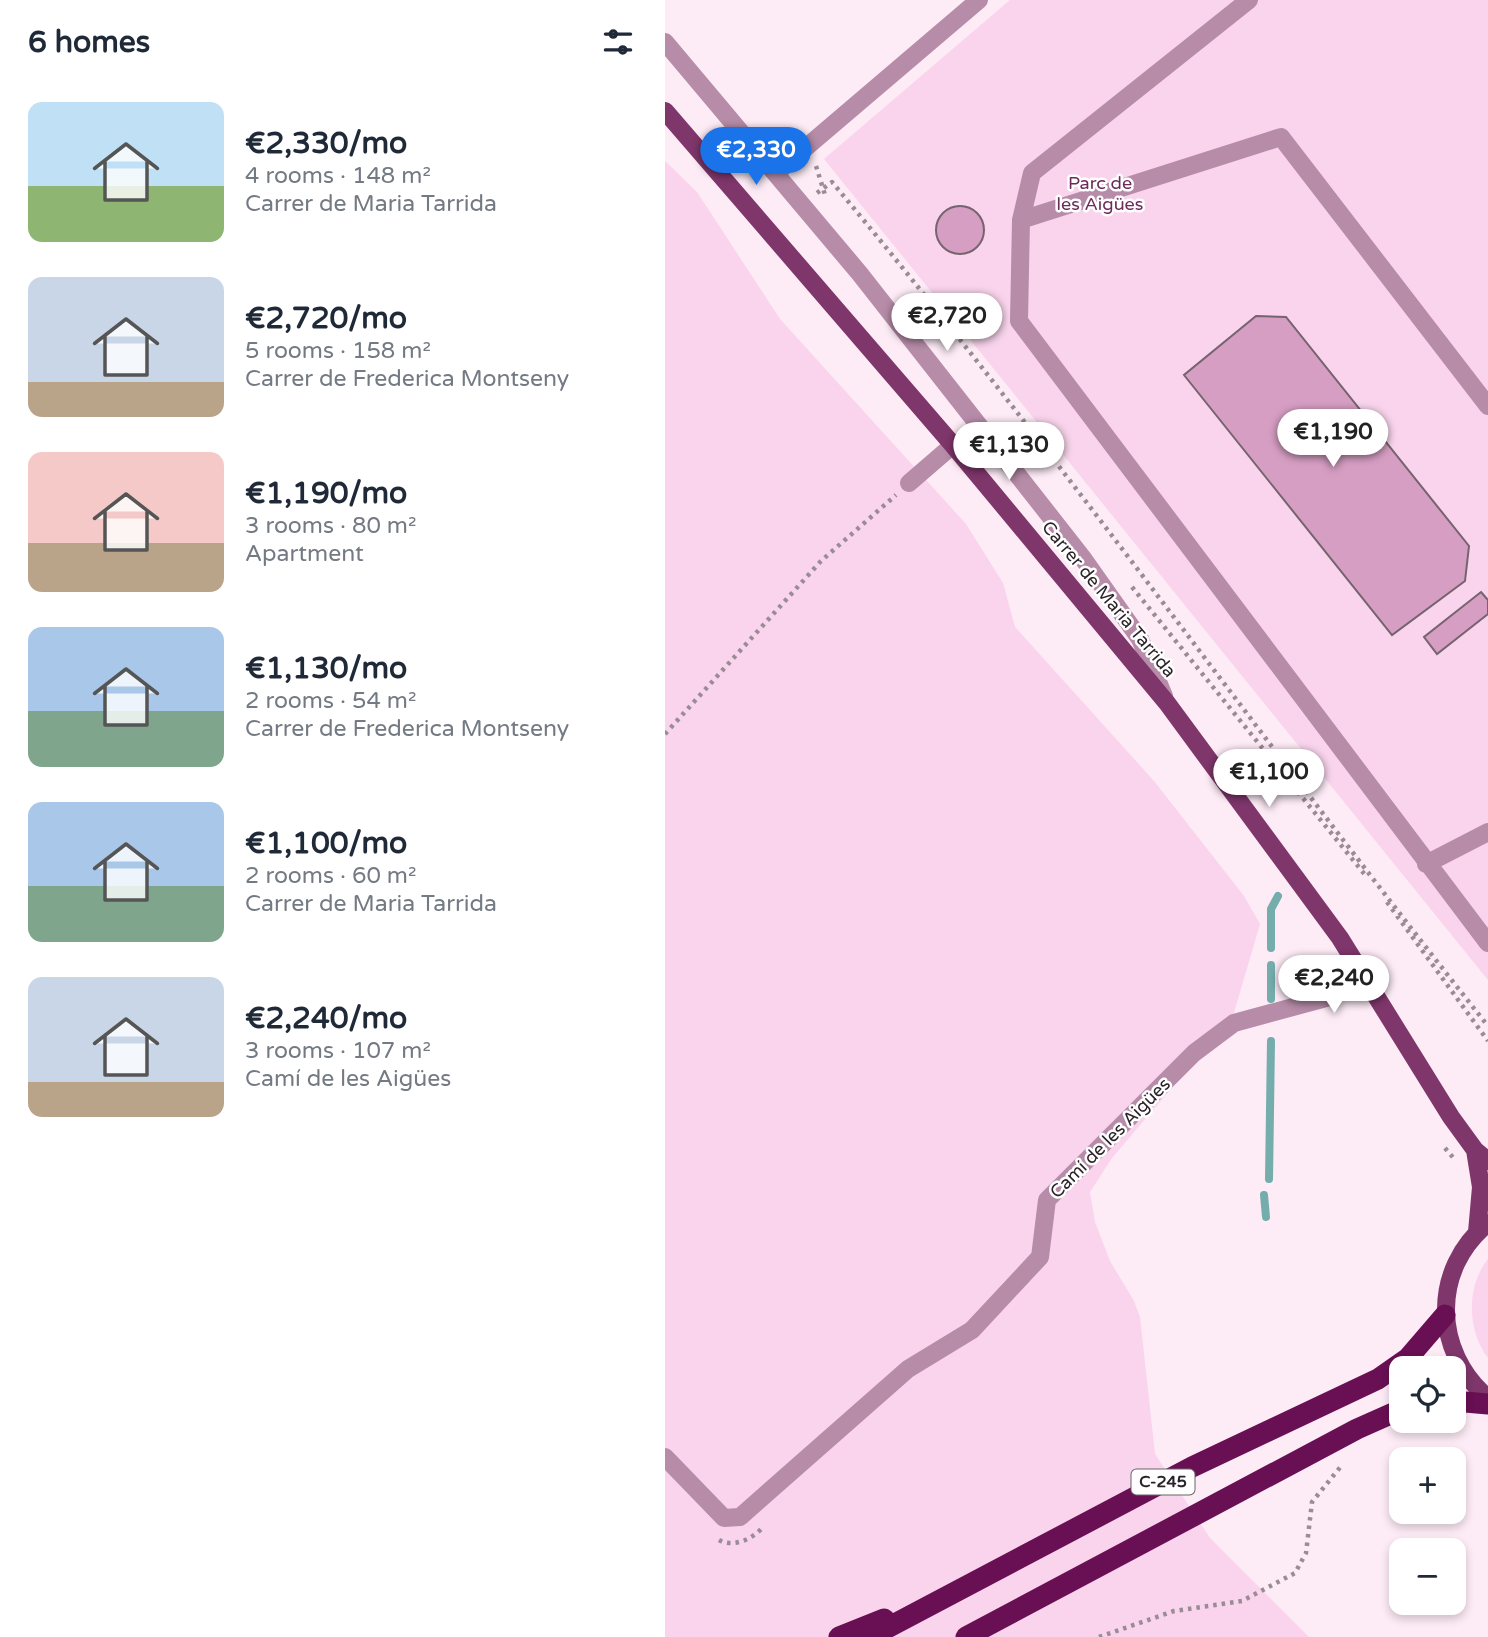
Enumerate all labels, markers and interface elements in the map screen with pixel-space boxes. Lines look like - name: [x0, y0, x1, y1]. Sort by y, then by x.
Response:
- icon: filters: [599, 23, 637, 61]
- text: 6 homes: [28, 24, 150, 61]
- text: €2,330/mo: [245, 125, 407, 162]
- pin: €2,330: [699, 128, 813, 187]
- icon: home: [84, 130, 168, 214]
- text: €2,330: [716, 136, 796, 164]
- text: 4 rooms · 148 m²: [245, 162, 431, 190]
- park label: Parc de les Aigües: [1057, 172, 1143, 215]
- text: Carrer de Maria Tarrida: [245, 190, 497, 218]
- pin: €2,720: [890, 294, 1004, 353]
- text: €2,720/mo: [245, 300, 407, 337]
- text: €2,720: [907, 302, 987, 330]
- icon: home: [84, 305, 168, 389]
- text: 5 rooms · 158 m²: [245, 337, 431, 365]
- text: Carrer de Frederica Montseny: [245, 365, 569, 393]
- pin: €1,190: [1276, 410, 1390, 469]
- text: €1,190: [1293, 418, 1373, 446]
- pin: €1,130: [952, 422, 1066, 482]
- text: €1,130: [969, 431, 1049, 459]
- text: €1,190/mo: [245, 475, 407, 512]
- icon: home: [84, 480, 168, 564]
- text: 3 rooms · 80 m²: [245, 512, 416, 540]
- street label: Carrer de Maria Tarrida: [1037, 516, 1181, 682]
- text: Apartment: [245, 540, 364, 568]
- text: €1,130/mo: [245, 650, 407, 687]
- icon: home: [84, 655, 168, 739]
- text: 2 rooms · 54 m²: [245, 687, 416, 715]
- text: Carrer de Frederica Montseny: [245, 715, 569, 743]
- pin: €1,100: [1212, 750, 1326, 809]
- text: €1,100: [1229, 758, 1309, 786]
- text: €1,100/mo: [245, 825, 407, 862]
- icon: home: [84, 830, 168, 914]
- text: 2 rooms · 60 m²: [245, 862, 416, 890]
- text: Carrer de Maria Tarrida: [245, 890, 497, 918]
- pin: €2,240: [1277, 956, 1391, 1015]
- text: €2,240: [1294, 964, 1374, 992]
- text: €2,240/mo: [245, 1000, 407, 1037]
- icon: home: [84, 1005, 168, 1089]
- text: 3 rooms · 107 m²: [245, 1037, 431, 1065]
- text: Camí de les Aigües: [245, 1065, 451, 1093]
- street label: Camí de les Aigües: [1045, 1073, 1175, 1203]
- map controls: [1389, 1356, 1466, 1615]
- button: locate: [1389, 1356, 1466, 1433]
- button: +: [1389, 1447, 1466, 1524]
- road number: C-245: [1131, 1470, 1195, 1494]
- button: −: [1389, 1538, 1466, 1615]

